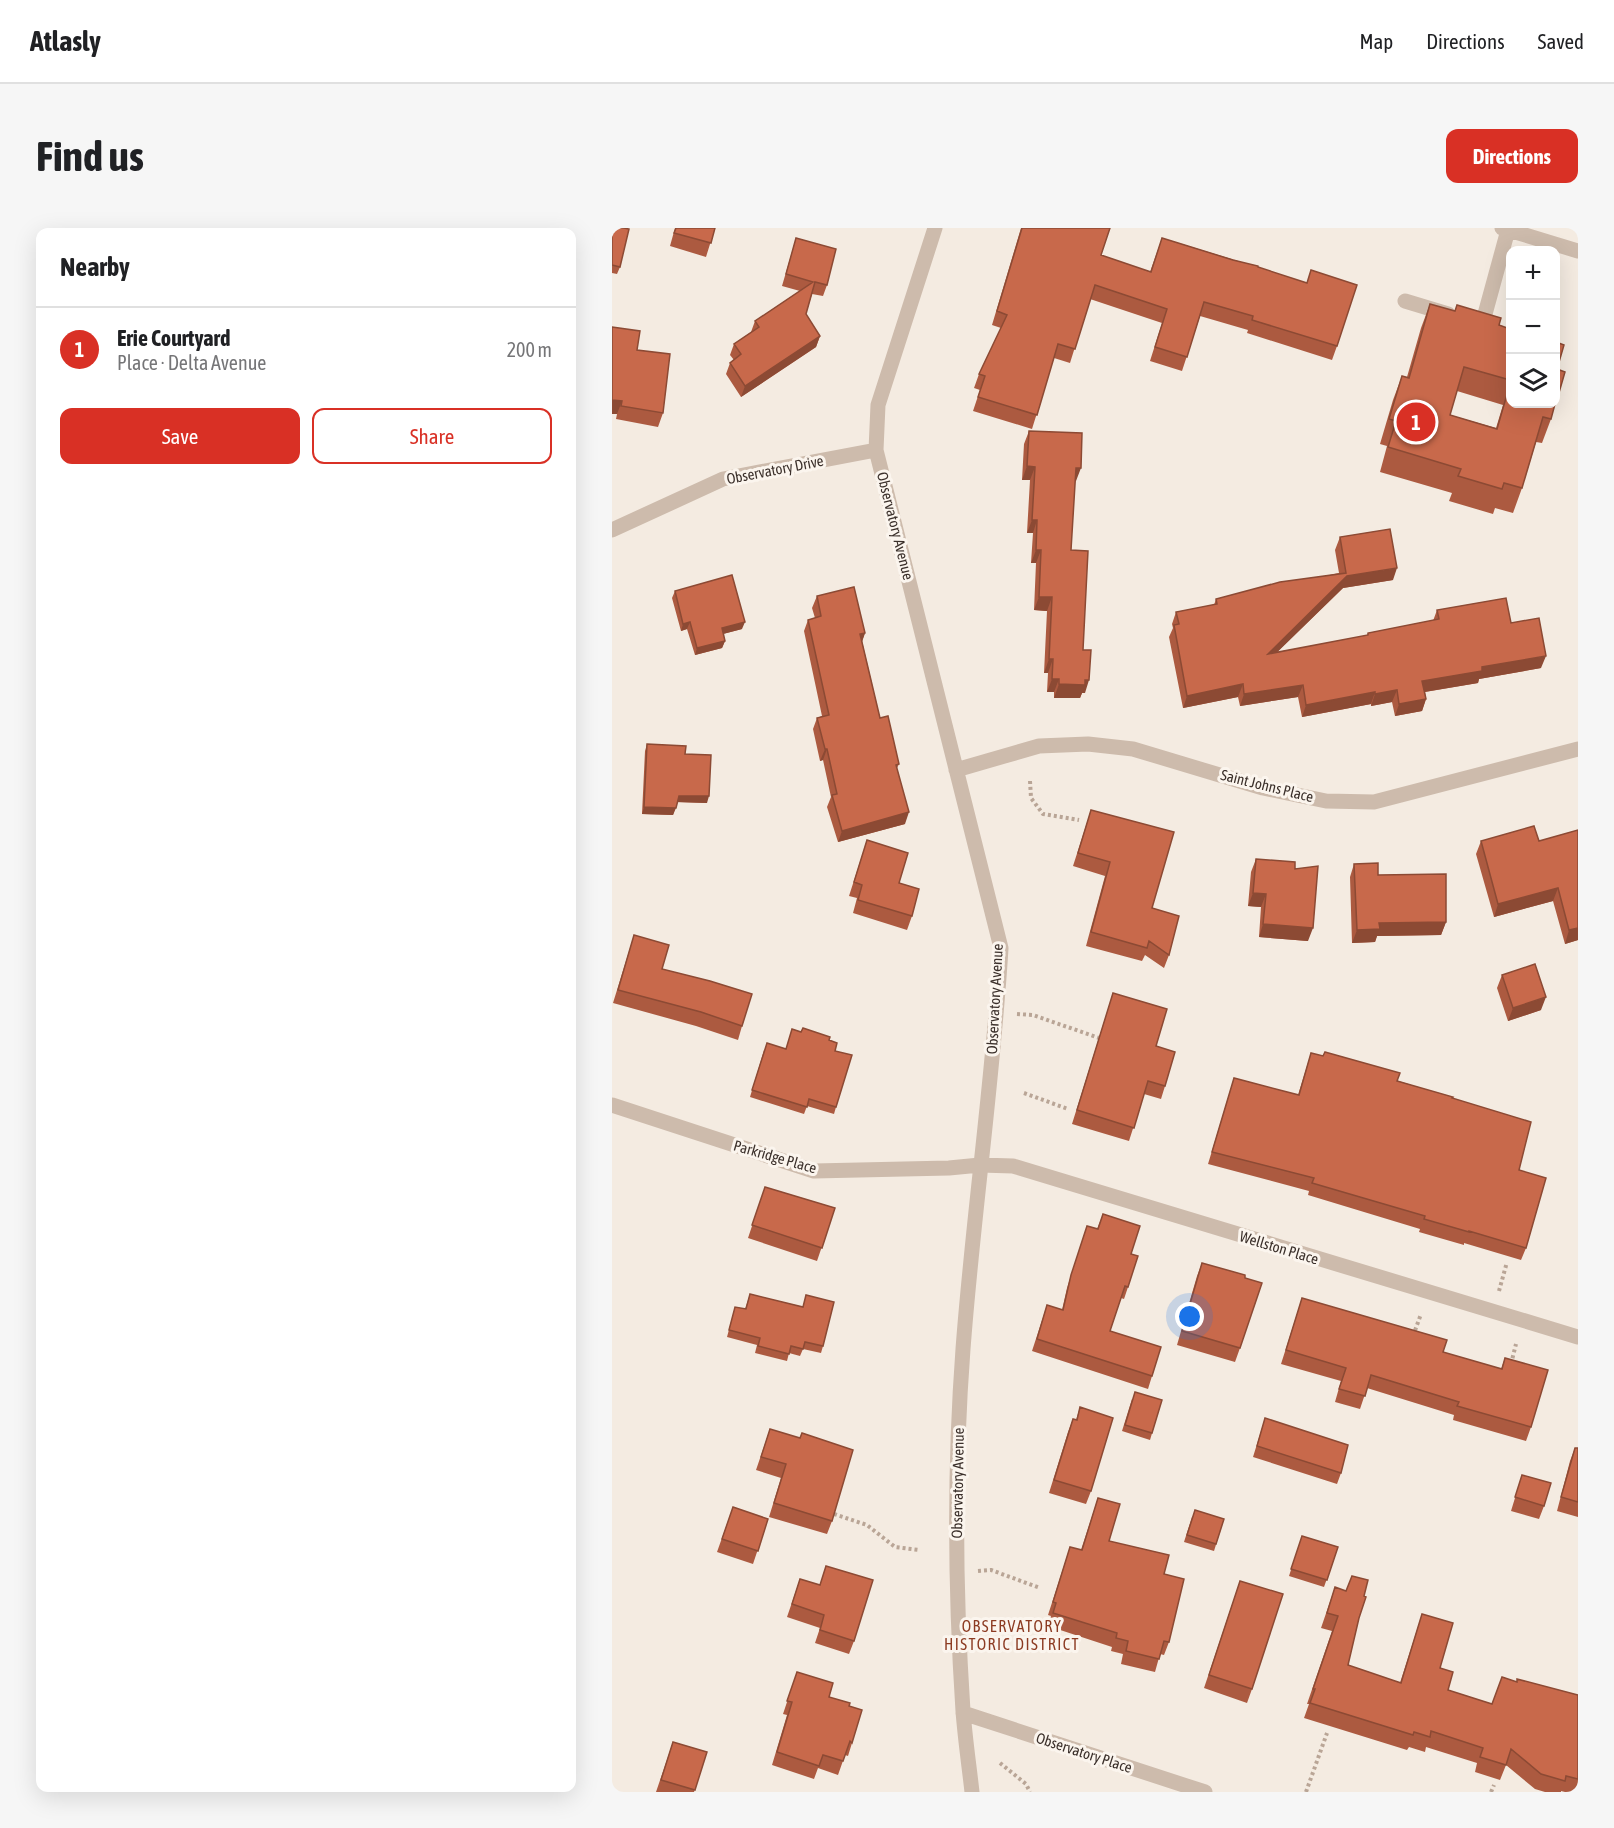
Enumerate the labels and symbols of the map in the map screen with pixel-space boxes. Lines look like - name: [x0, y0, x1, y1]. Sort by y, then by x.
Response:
- pin: 1: [1396, 400, 1436, 444]
- street label: Observatory Drive: [725, 452, 825, 487]
- street label: Observatory Avenue: [874, 470, 917, 582]
- street label: Saint Johns Place: [1219, 766, 1315, 805]
- street label: Observatory Avenue: [983, 943, 1006, 1055]
- street label: Parkridge Place: [732, 1137, 819, 1177]
- street label: Wellston Place: [1238, 1227, 1321, 1268]
- your location: [1175, 1302, 1204, 1331]
- street label: Observatory Avenue: [948, 1427, 967, 1539]
- district label: OBSERVATORY HISTORIC DISTRICT: [944, 1617, 1080, 1653]
- street label: Observatory Place: [1034, 1729, 1134, 1776]

